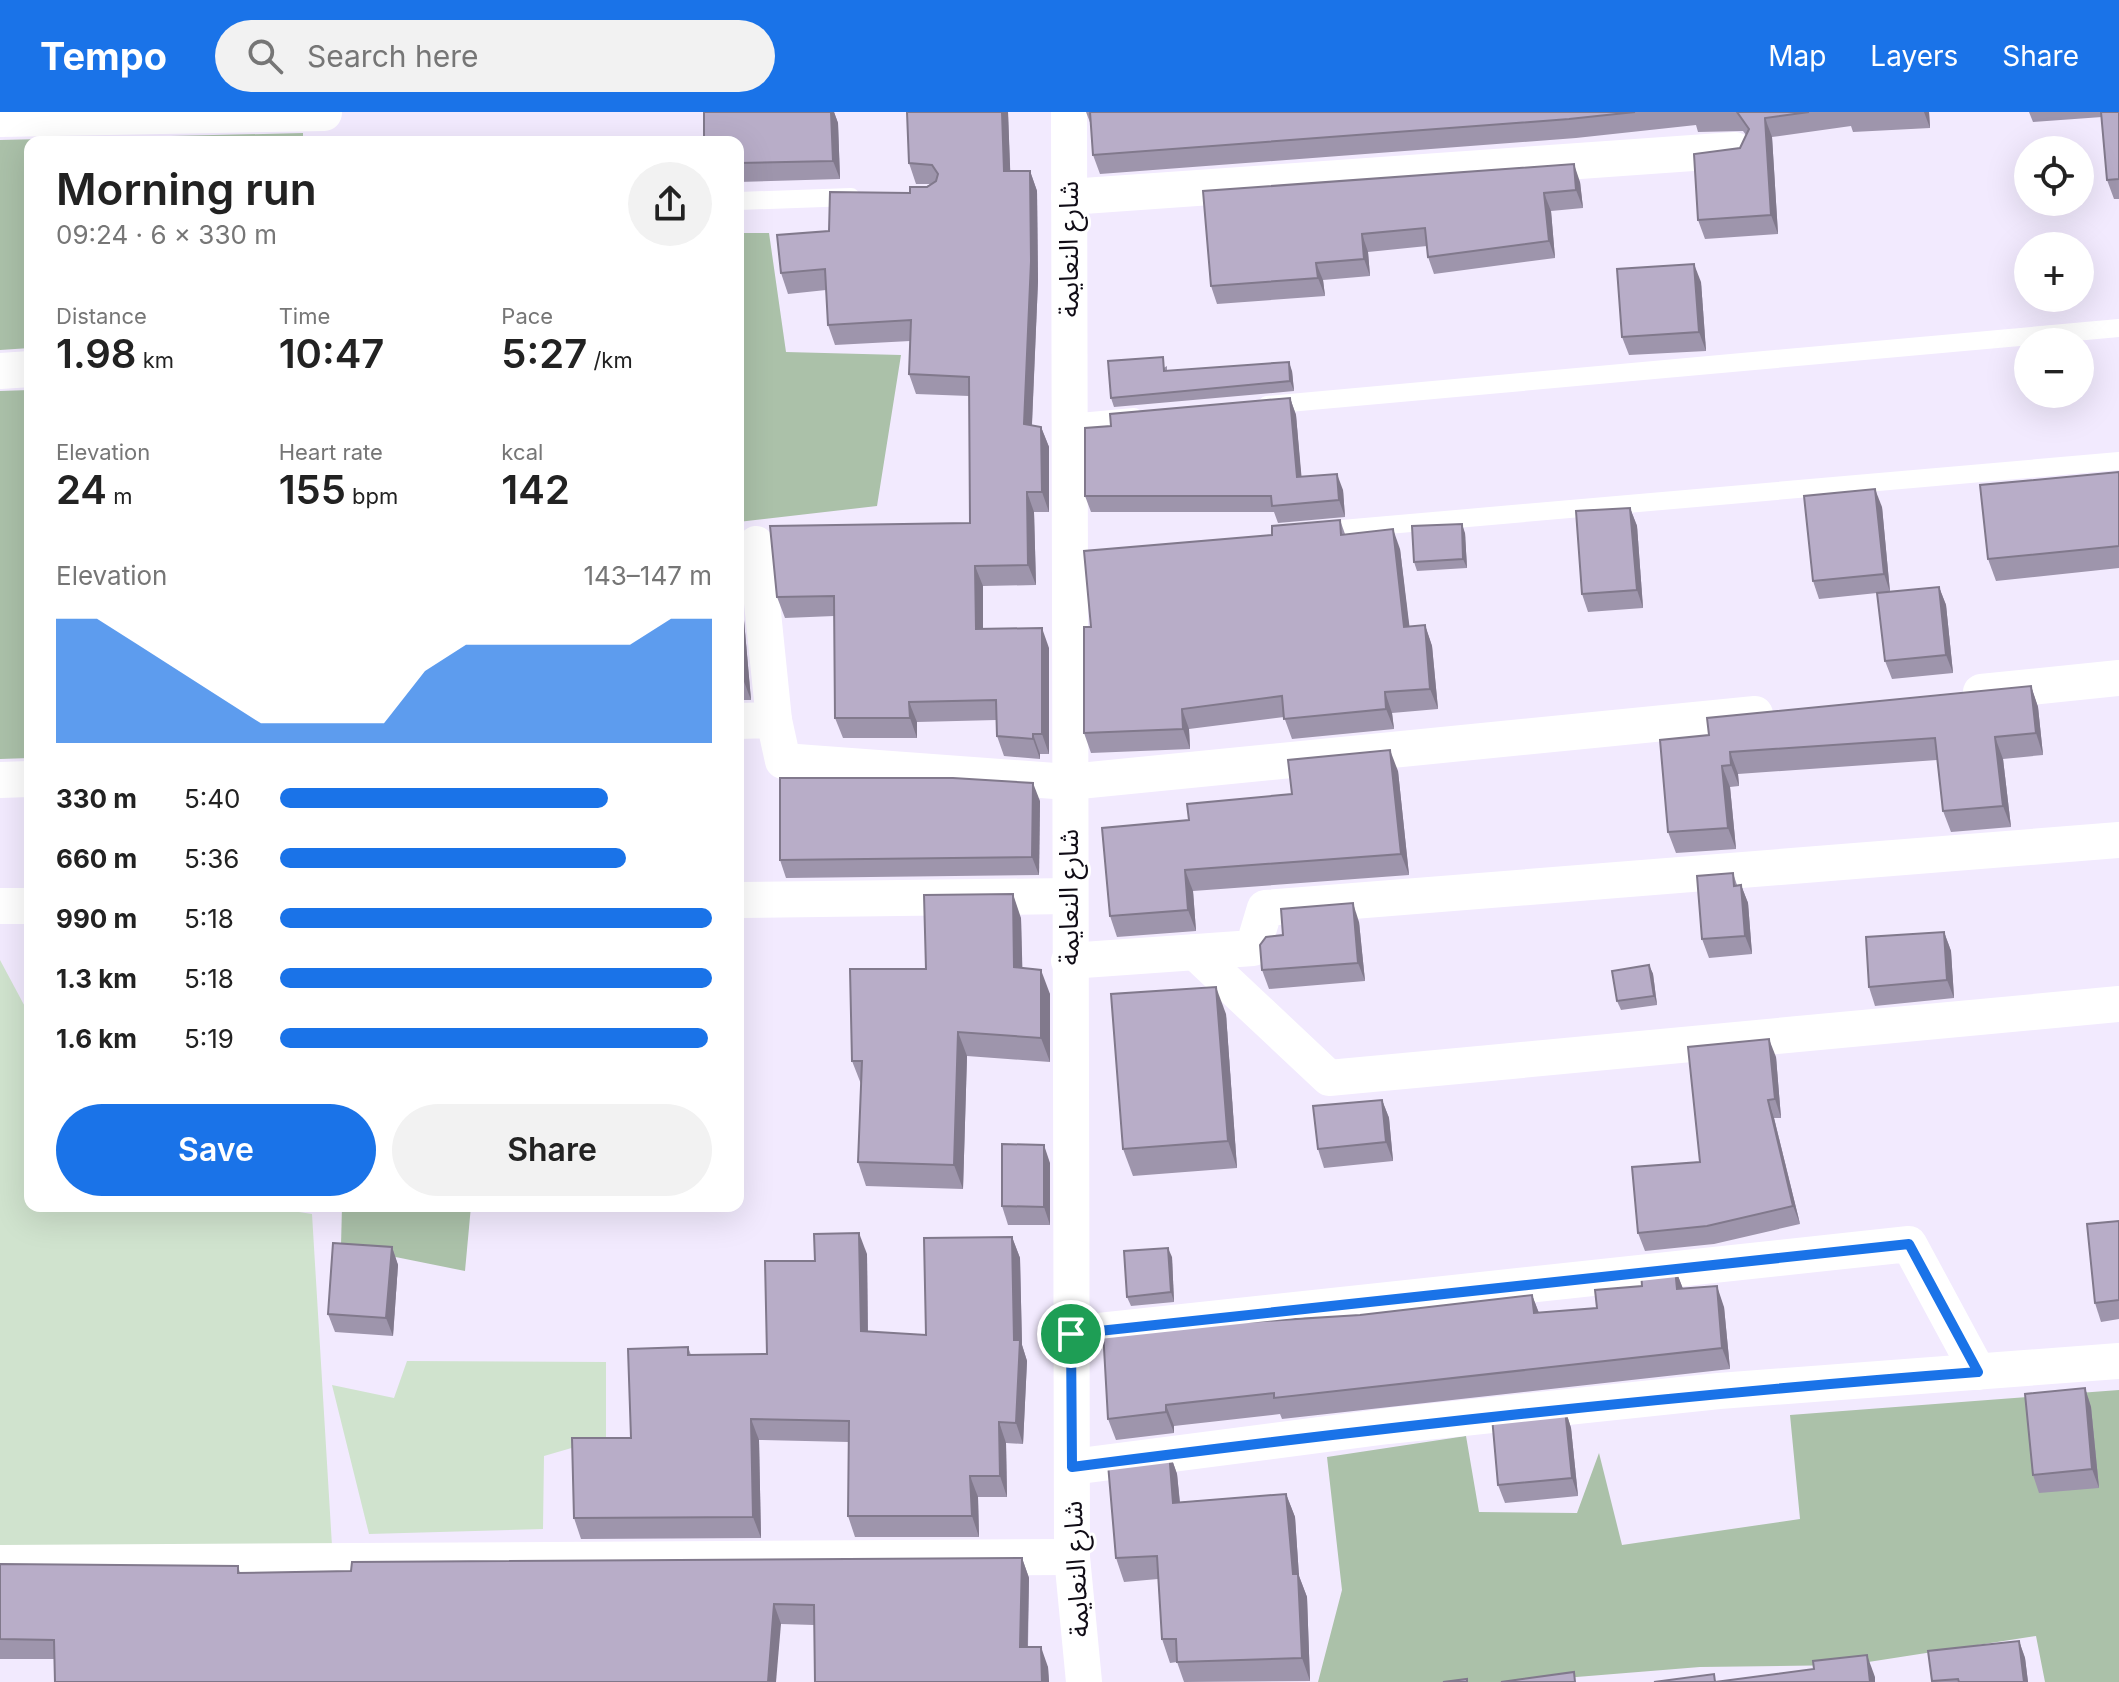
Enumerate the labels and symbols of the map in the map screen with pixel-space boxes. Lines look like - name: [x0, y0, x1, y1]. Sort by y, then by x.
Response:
- street label: شارع النعايمة: [1053, 181, 1088, 317]
- street label: شارع النعايمة: [1053, 829, 1088, 965]
- pin: [1037, 1300, 1105, 1368]
- street label: شارع النعايمة: [1056, 1500, 1099, 1638]

